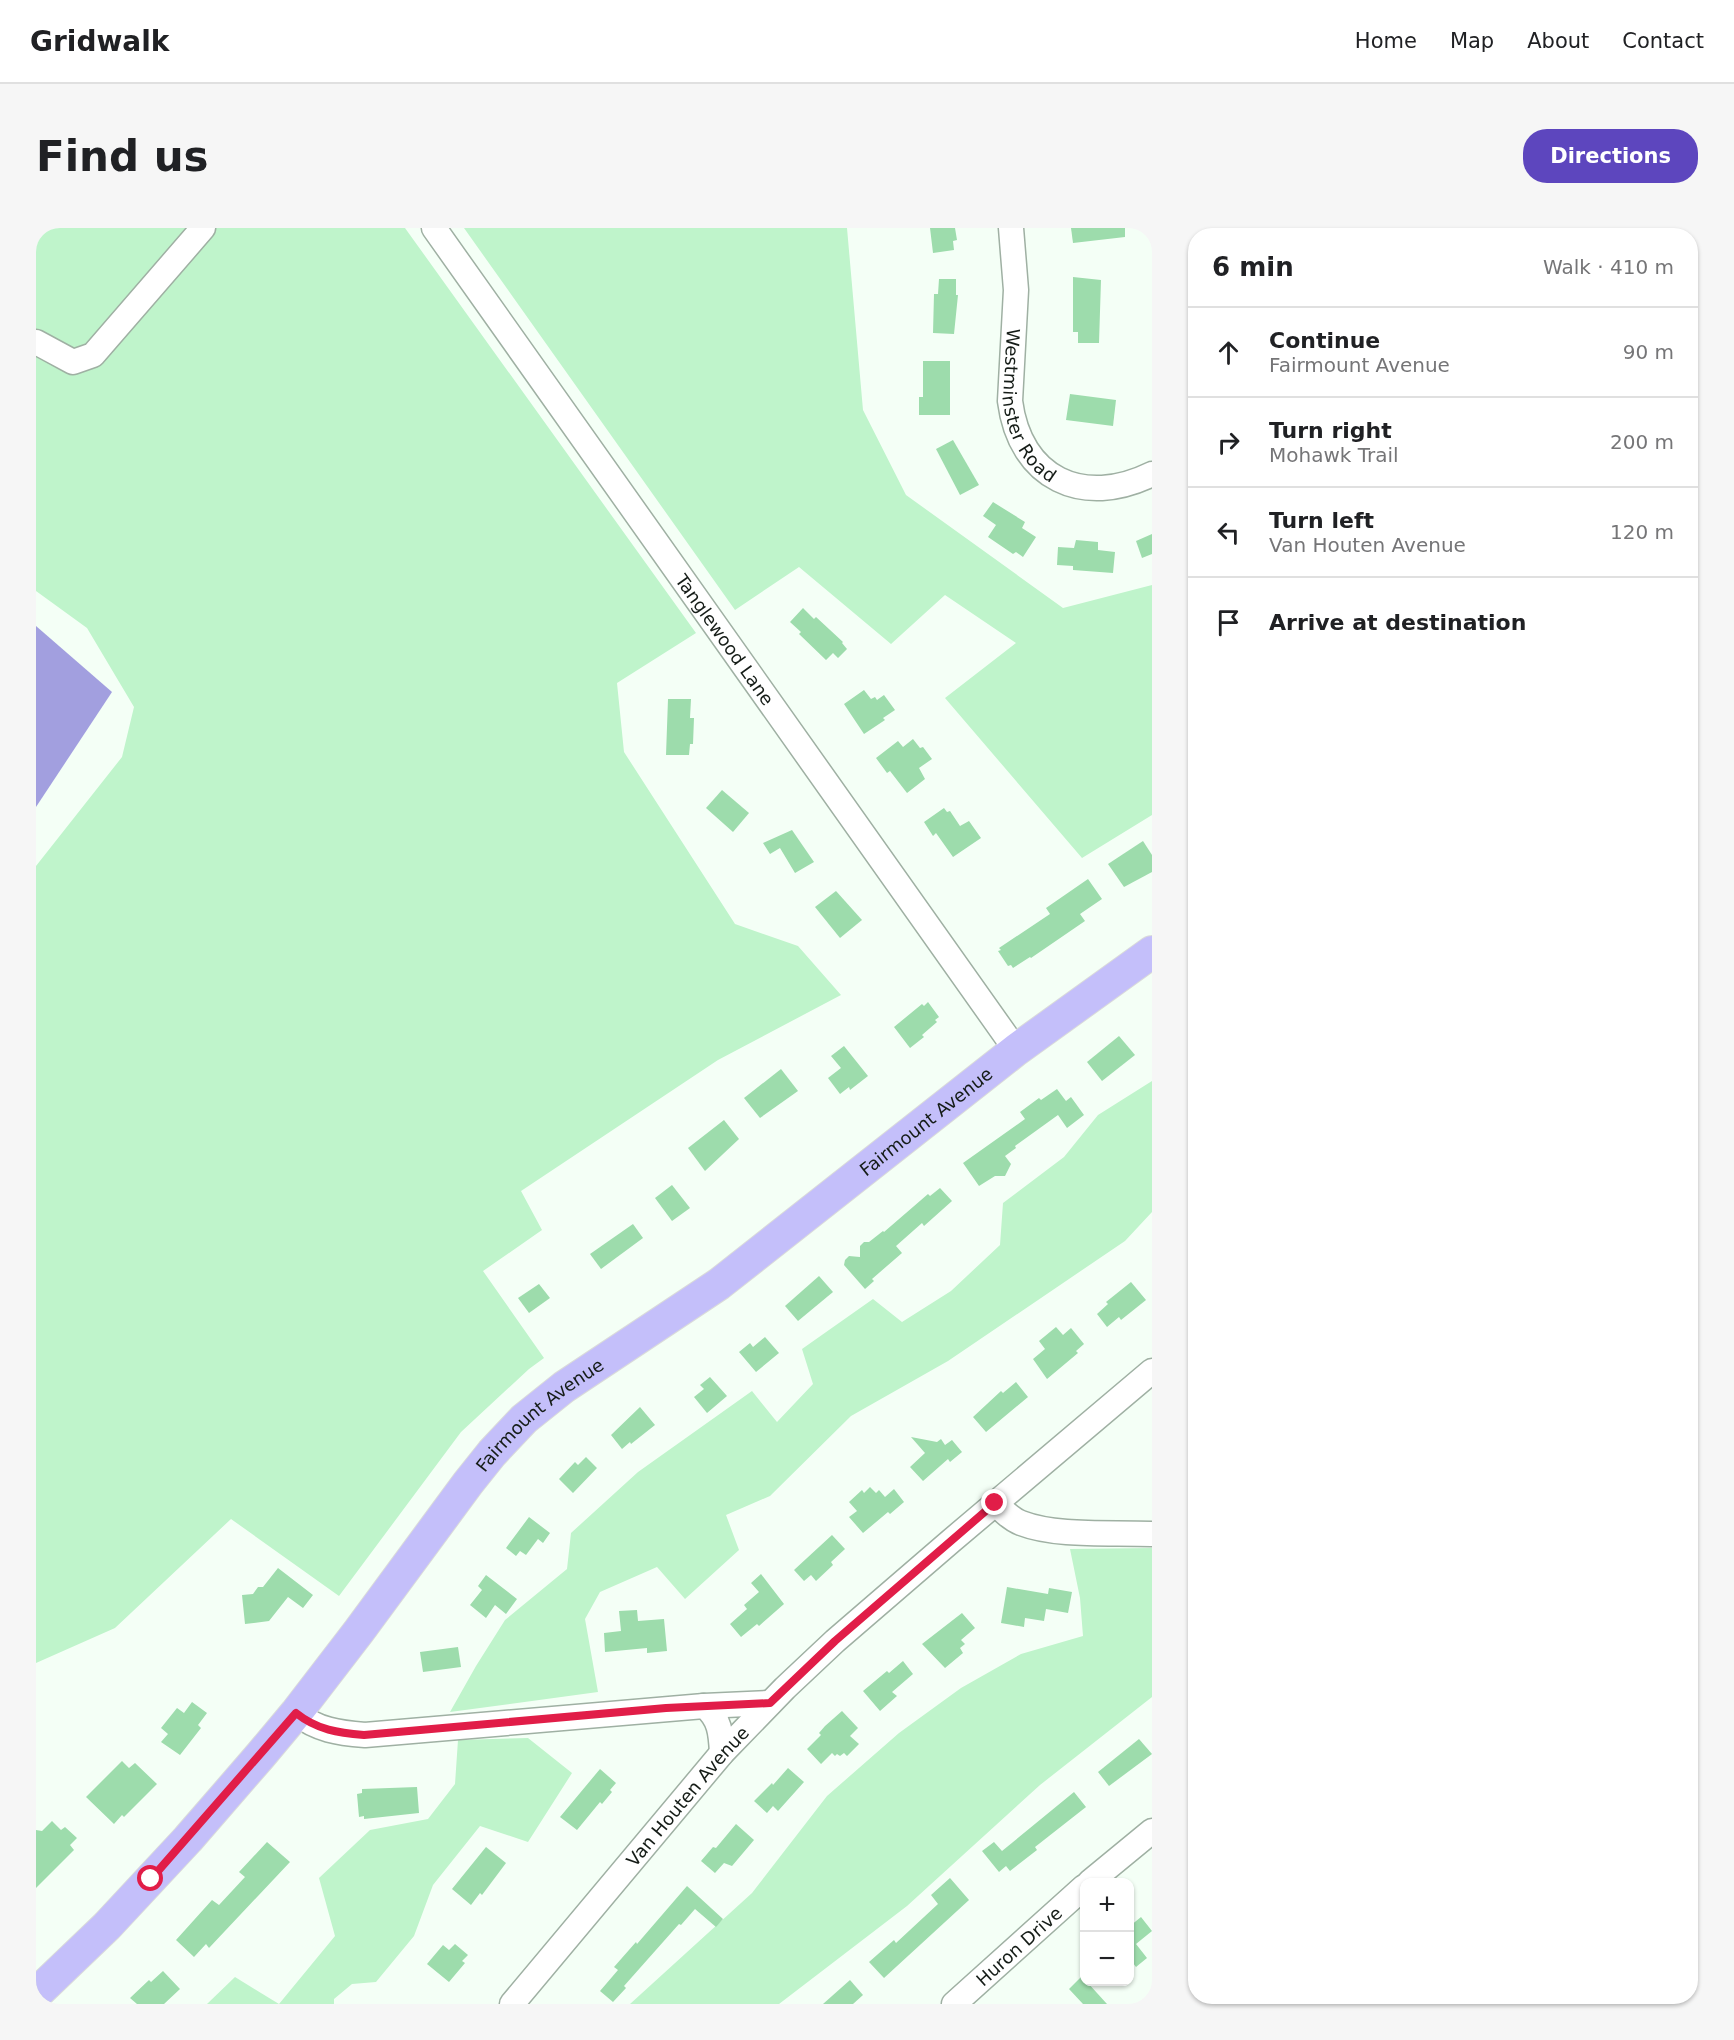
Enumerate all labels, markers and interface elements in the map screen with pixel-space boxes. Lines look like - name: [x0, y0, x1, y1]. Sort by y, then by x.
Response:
- text: Gridwalk: [30, 25, 169, 58]
- text: Home: [1355, 29, 1417, 53]
- text: Map: [1450, 29, 1494, 53]
- text: About: [1527, 29, 1589, 53]
- text: Contact: [1622, 29, 1704, 53]
- button: Directions: [1523, 129, 1698, 183]
- text: Find us: [36, 132, 209, 181]
- text: 6 min: [1212, 252, 1294, 282]
- text: Walk · 410 m: [1543, 255, 1674, 279]
- street label: Westminster Road: [999, 328, 1061, 486]
- text: Continue: [1269, 328, 1380, 353]
- icon: ahead: [1212, 336, 1245, 369]
- text: 90 m: [1623, 340, 1674, 364]
- text: Fairmount Avenue: [1269, 353, 1450, 377]
- text: Turn right: [1269, 418, 1392, 443]
- icon: right: [1212, 426, 1245, 459]
- text: 200 m: [1610, 430, 1674, 454]
- text: Mohawk Trail: [1269, 443, 1399, 467]
- text: Turn left: [1269, 508, 1374, 533]
- icon: left: [1212, 516, 1245, 549]
- text: 120 m: [1610, 520, 1674, 544]
- text: Van Houten Avenue: [1269, 533, 1466, 557]
- street label: Tanglewood Lane: [671, 569, 779, 709]
- icon: arrive: [1212, 606, 1245, 639]
- text: Arrive at destination: [1269, 610, 1526, 635]
- street label: Fairmount Avenue: [855, 1062, 996, 1180]
- street label: Fairmount Avenue: [471, 1353, 607, 1475]
- route end: [981, 1489, 1007, 1515]
- street label: Van Houten Avenue: [622, 1722, 753, 1870]
- route start: [137, 1865, 163, 1891]
- map controls: [1080, 1878, 1134, 1986]
- button: +: [1080, 1878, 1134, 1932]
- street label: Huron Drive: [971, 1902, 1066, 1990]
- button: −: [1080, 1932, 1134, 1986]

